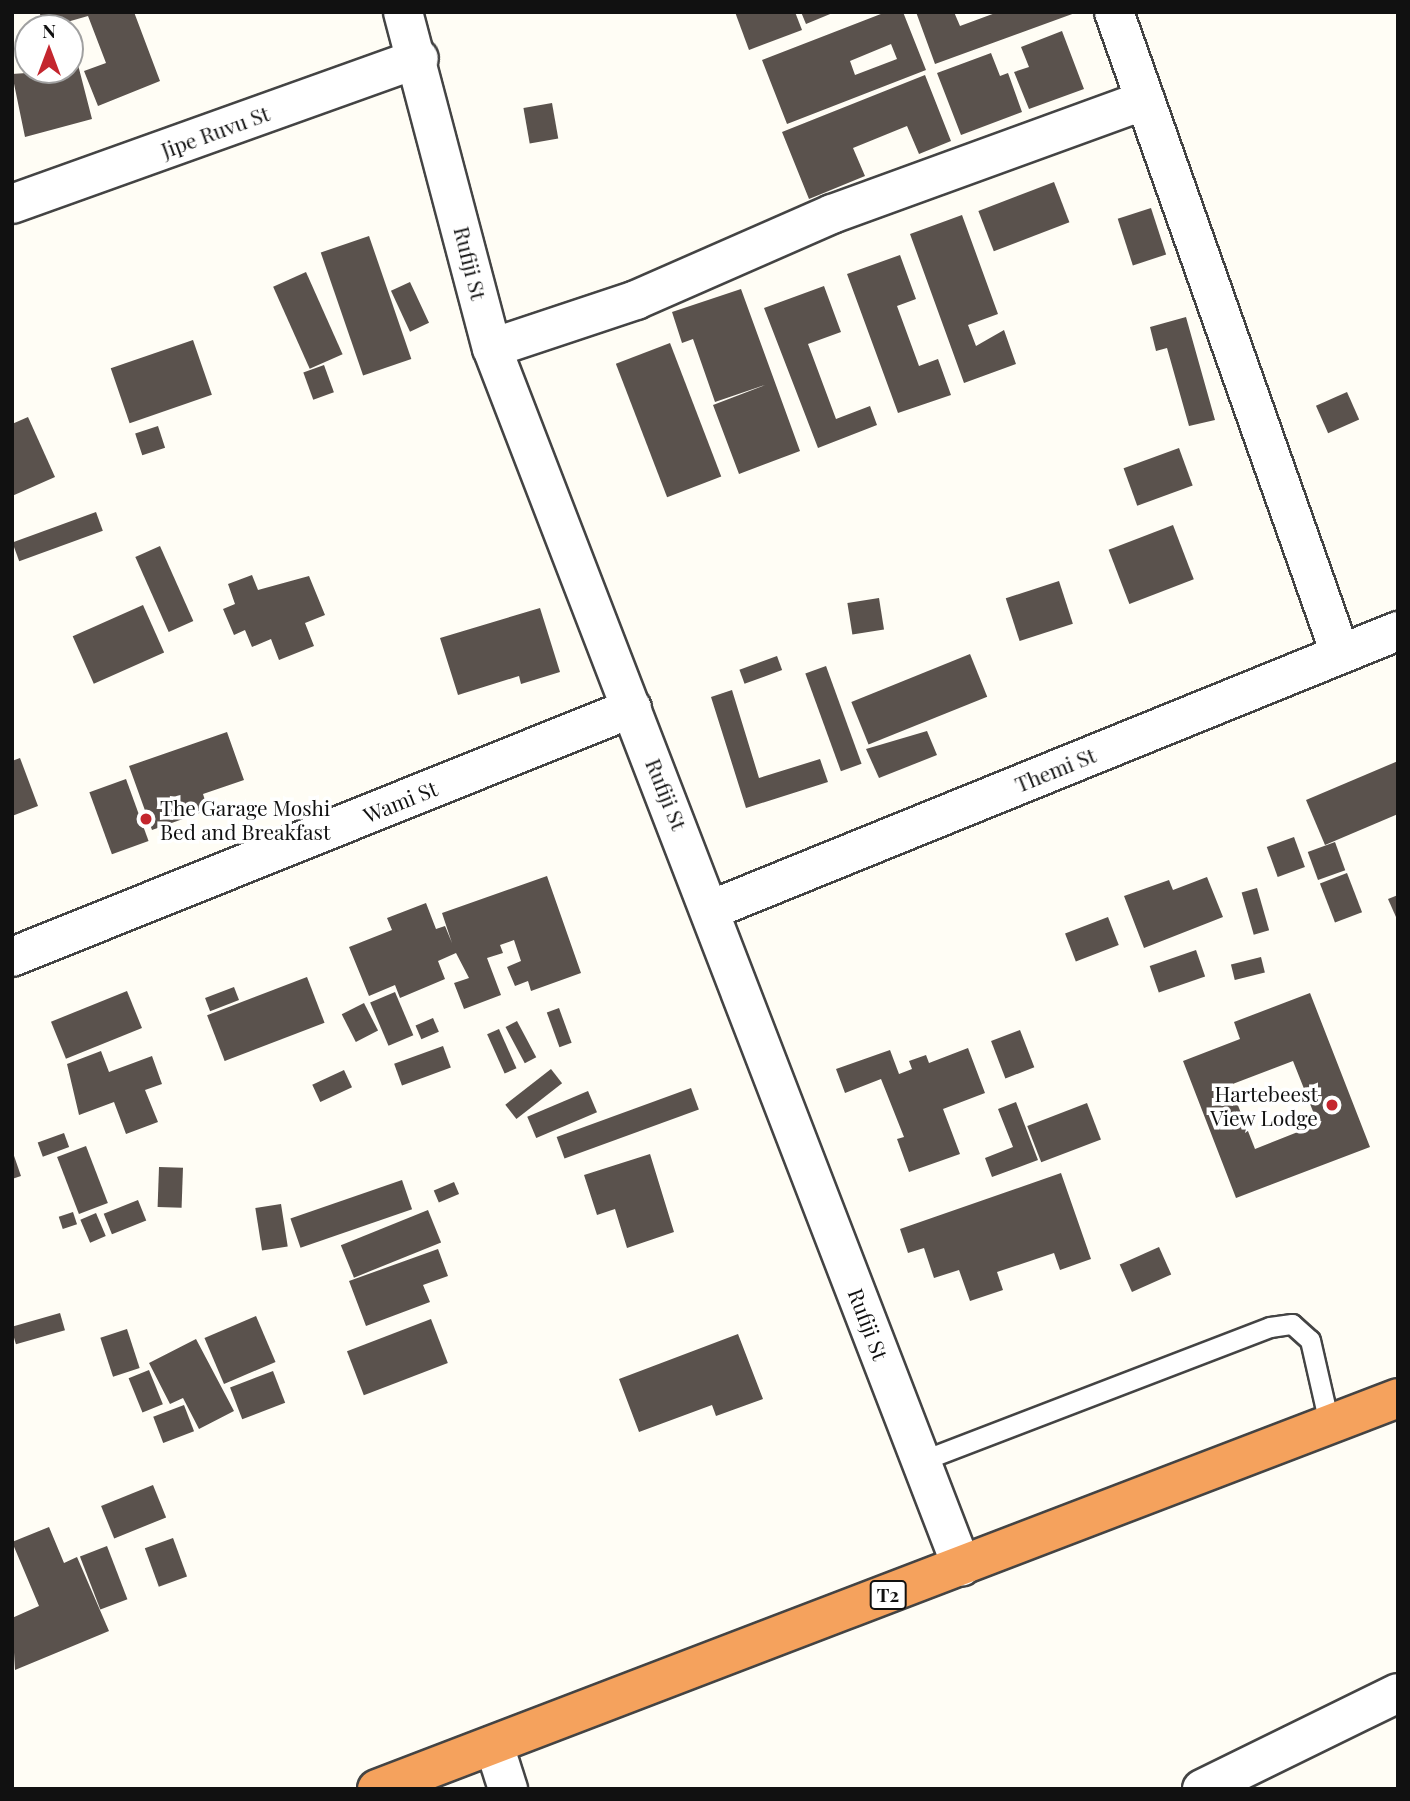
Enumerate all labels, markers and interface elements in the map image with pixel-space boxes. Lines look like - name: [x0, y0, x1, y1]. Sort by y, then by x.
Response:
- north arrow: [14, 14, 84, 84]
- text: N: [42, 17, 56, 43]
- street label: Jipe Ruvu St: [157, 100, 273, 162]
- street label: Rufiji St: [450, 224, 492, 302]
- street label: Themi St: [1011, 741, 1099, 797]
- street label: Rufiji St: [641, 755, 693, 833]
- street label: Wami St: [359, 775, 441, 827]
- place label: The Garage Moshi Bed and Breakfast: [160, 794, 330, 844]
- marker: The Garage Moshi Bed and Breakfast: [138, 811, 154, 827]
- place label: Hartebeest View Lodge: [1210, 1080, 1318, 1130]
- marker: Hartebeest View Lodge: [1324, 1097, 1340, 1113]
- street label: Rufiji St: [844, 1285, 894, 1363]
- road number: T2: [869, 1580, 907, 1610]

